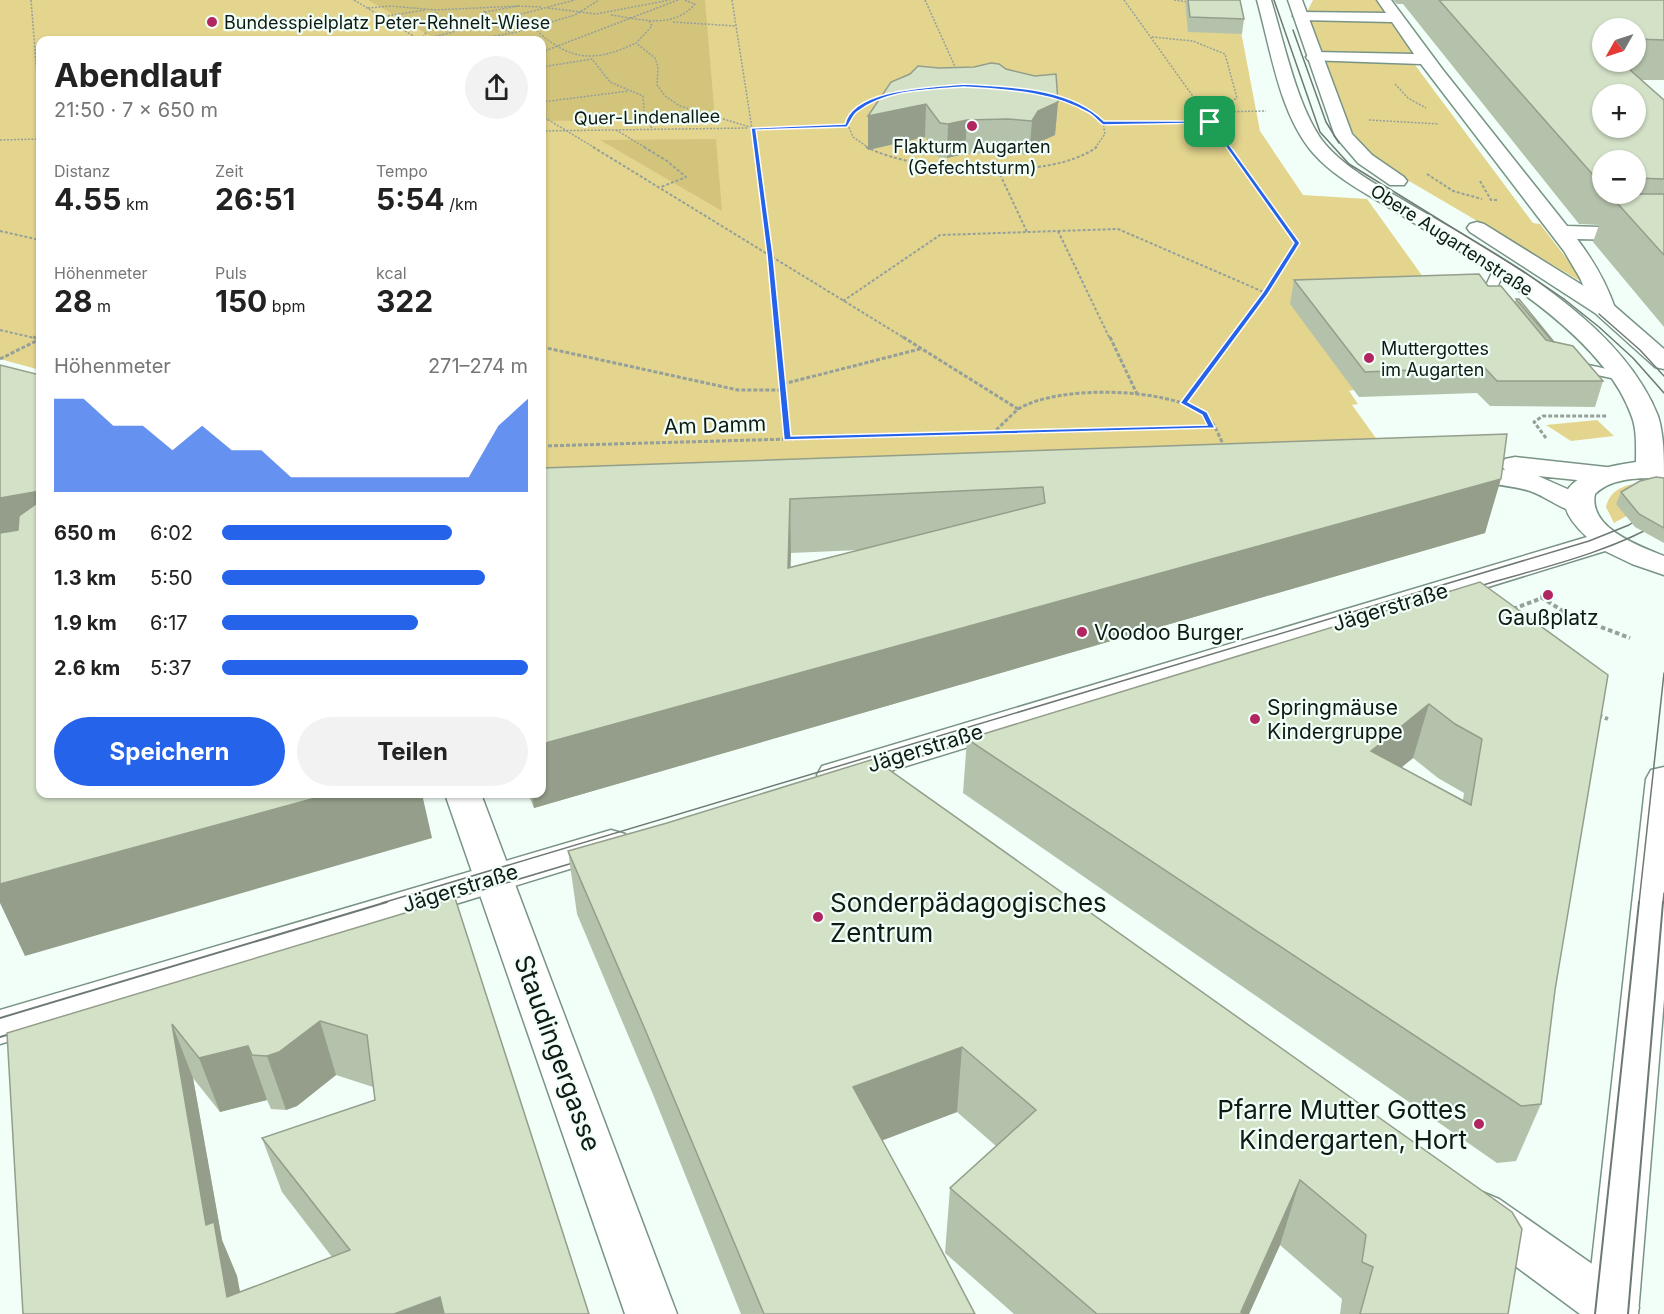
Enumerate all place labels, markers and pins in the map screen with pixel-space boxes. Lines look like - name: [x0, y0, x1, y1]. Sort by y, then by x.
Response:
- place label: Bundesspielplatz Peter-Rehnelt-Wiese: [224, 12, 550, 33]
- marker: Bundesspielplatz Peter-Rehnelt-Wiese: [205, 15, 219, 29]
- pin: [1184, 96, 1235, 147]
- marker: Flakturm Augarten (Gefechtsturm): [965, 119, 979, 133]
- place label: Flakturm Augarten (Gefechtsturm): [893, 136, 1051, 178]
- place label: Muttergottes im Augarten: [1381, 338, 1489, 380]
- marker: Muttergottes im Augarten: [1362, 351, 1376, 365]
- marker: Gaußplatz: [1541, 588, 1555, 602]
- place label: Gaußplatz: [1497, 605, 1599, 630]
- place label: Voodoo Burger: [1094, 620, 1243, 645]
- marker: Voodoo Burger: [1075, 625, 1089, 639]
- place label: Springmäuse Kindergruppe: [1267, 695, 1403, 744]
- marker: Springmäuse Kindergruppe: [1248, 712, 1262, 726]
- place label: Sonderpädagogisches Zentrum: [830, 887, 1107, 948]
- marker: Sonderpädagogisches Zentrum: [811, 910, 825, 924]
- place label: Pfarre Mutter Gottes Kindergarten, Hort: [1217, 1094, 1467, 1155]
- marker: Pfarre Mutter Gottes Kindergarten, Hort: [1472, 1117, 1486, 1131]

